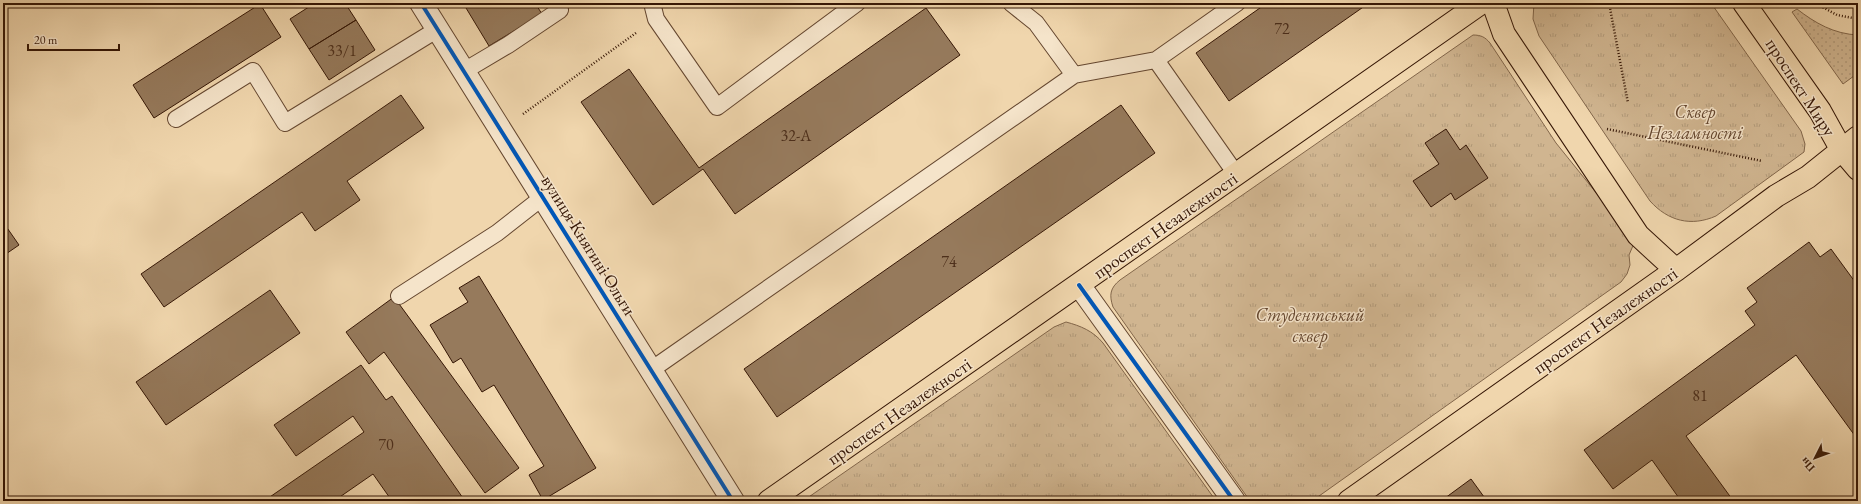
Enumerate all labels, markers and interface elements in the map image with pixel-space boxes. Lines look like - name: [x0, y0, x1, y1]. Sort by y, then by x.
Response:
- house number: 72: [1274, 18, 1290, 39]
- scale bar: [28, 26, 119, 52]
- text: 20 m: [34, 32, 58, 48]
- street label: проспект Миру: [1761, 34, 1841, 141]
- house number: 33/1: [327, 40, 357, 61]
- park label: Сквер Незламності: [1646, 100, 1743, 144]
- house number: 32-А: [781, 125, 812, 146]
- street label: проспект Незалежності: [1088, 166, 1242, 283]
- street label: вулиця Княгині Ольги: [537, 171, 642, 320]
- house number: 74: [941, 251, 957, 272]
- street label: проспект Незалежності: [1528, 261, 1682, 378]
- park label: Студентський сквер: [1256, 303, 1364, 348]
- street label: проспект Незалежності: [822, 352, 976, 469]
- house number: 81: [1692, 385, 1708, 406]
- house number: 70: [378, 434, 394, 455]
- north arrow: [1795, 438, 1835, 478]
- text: Пн: [1797, 454, 1818, 475]

